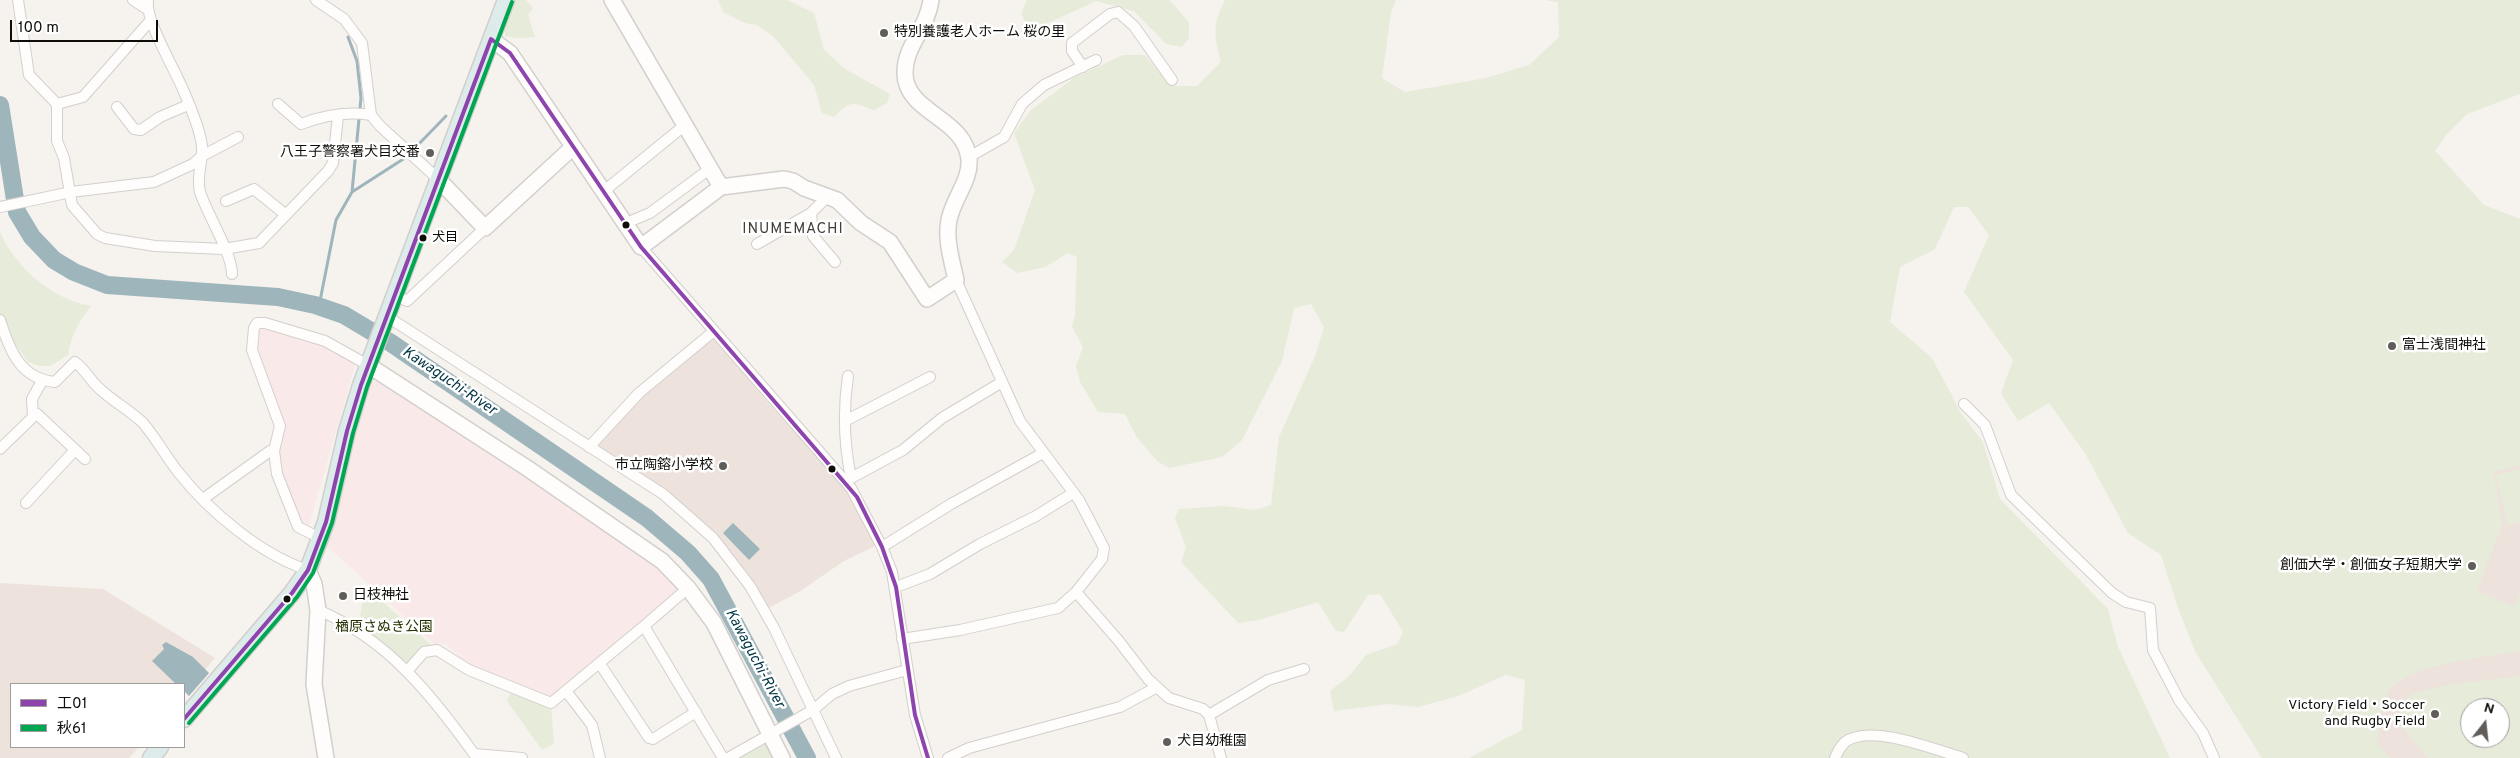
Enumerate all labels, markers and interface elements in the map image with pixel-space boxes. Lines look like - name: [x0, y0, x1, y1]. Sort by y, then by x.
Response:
- scale bar: [12, 10, 160, 42]
- text: 100 m: [18, 19, 59, 38]
- place label: 特別養護老人ホーム 桜の里: [894, 25, 1065, 41]
- marker: 特別養護老人ホーム 桜の里: [878, 27, 890, 39]
- place label: 八王子警察署犬目交番: [280, 145, 420, 161]
- marker: 八王子警察署犬目交番: [424, 147, 436, 159]
- unlabelled marker: [621, 220, 631, 230]
- district label: INUMEMACHI: [741, 221, 845, 239]
- place label: 犬目: [432, 230, 458, 246]
- marker: 犬目: [418, 233, 428, 243]
- place label: 富士浅間神社: [2402, 338, 2486, 354]
- marker: 富士浅間神社: [2386, 340, 2398, 352]
- water label: Kawaguchi-River: [398, 344, 500, 420]
- place label: 市立陶鎔小学校: [615, 458, 713, 474]
- marker: 市立陶鎔小学校: [717, 460, 729, 472]
- unlabelled marker: [827, 464, 837, 474]
- place label: 創価大学・創価女子短期大学: [2280, 558, 2462, 574]
- marker: 創価大学・創価女子短期大学: [2466, 560, 2478, 572]
- place label: 日枝神社: [353, 588, 409, 604]
- marker: 日枝神社: [337, 590, 349, 602]
- unlabelled marker: [282, 594, 292, 604]
- water label: Kawaguchi-River: [720, 606, 788, 712]
- park label: 楢原さぬき公園: [335, 620, 433, 636]
- legend: [10, 683, 185, 748]
- text: 工01: [57, 695, 87, 714]
- place label: Victory Field・Soccer and Rugby Field: [2288, 698, 2425, 730]
- north arrow: [2460, 698, 2510, 748]
- text: N: [2482, 700, 2496, 719]
- marker: Victory Field・Soccer and Rugby Field: [2429, 708, 2441, 720]
- text: 秋61: [57, 720, 87, 739]
- place label: 犬目幼稚園: [1177, 734, 1247, 750]
- marker: 犬目幼稚園: [1161, 736, 1173, 748]

